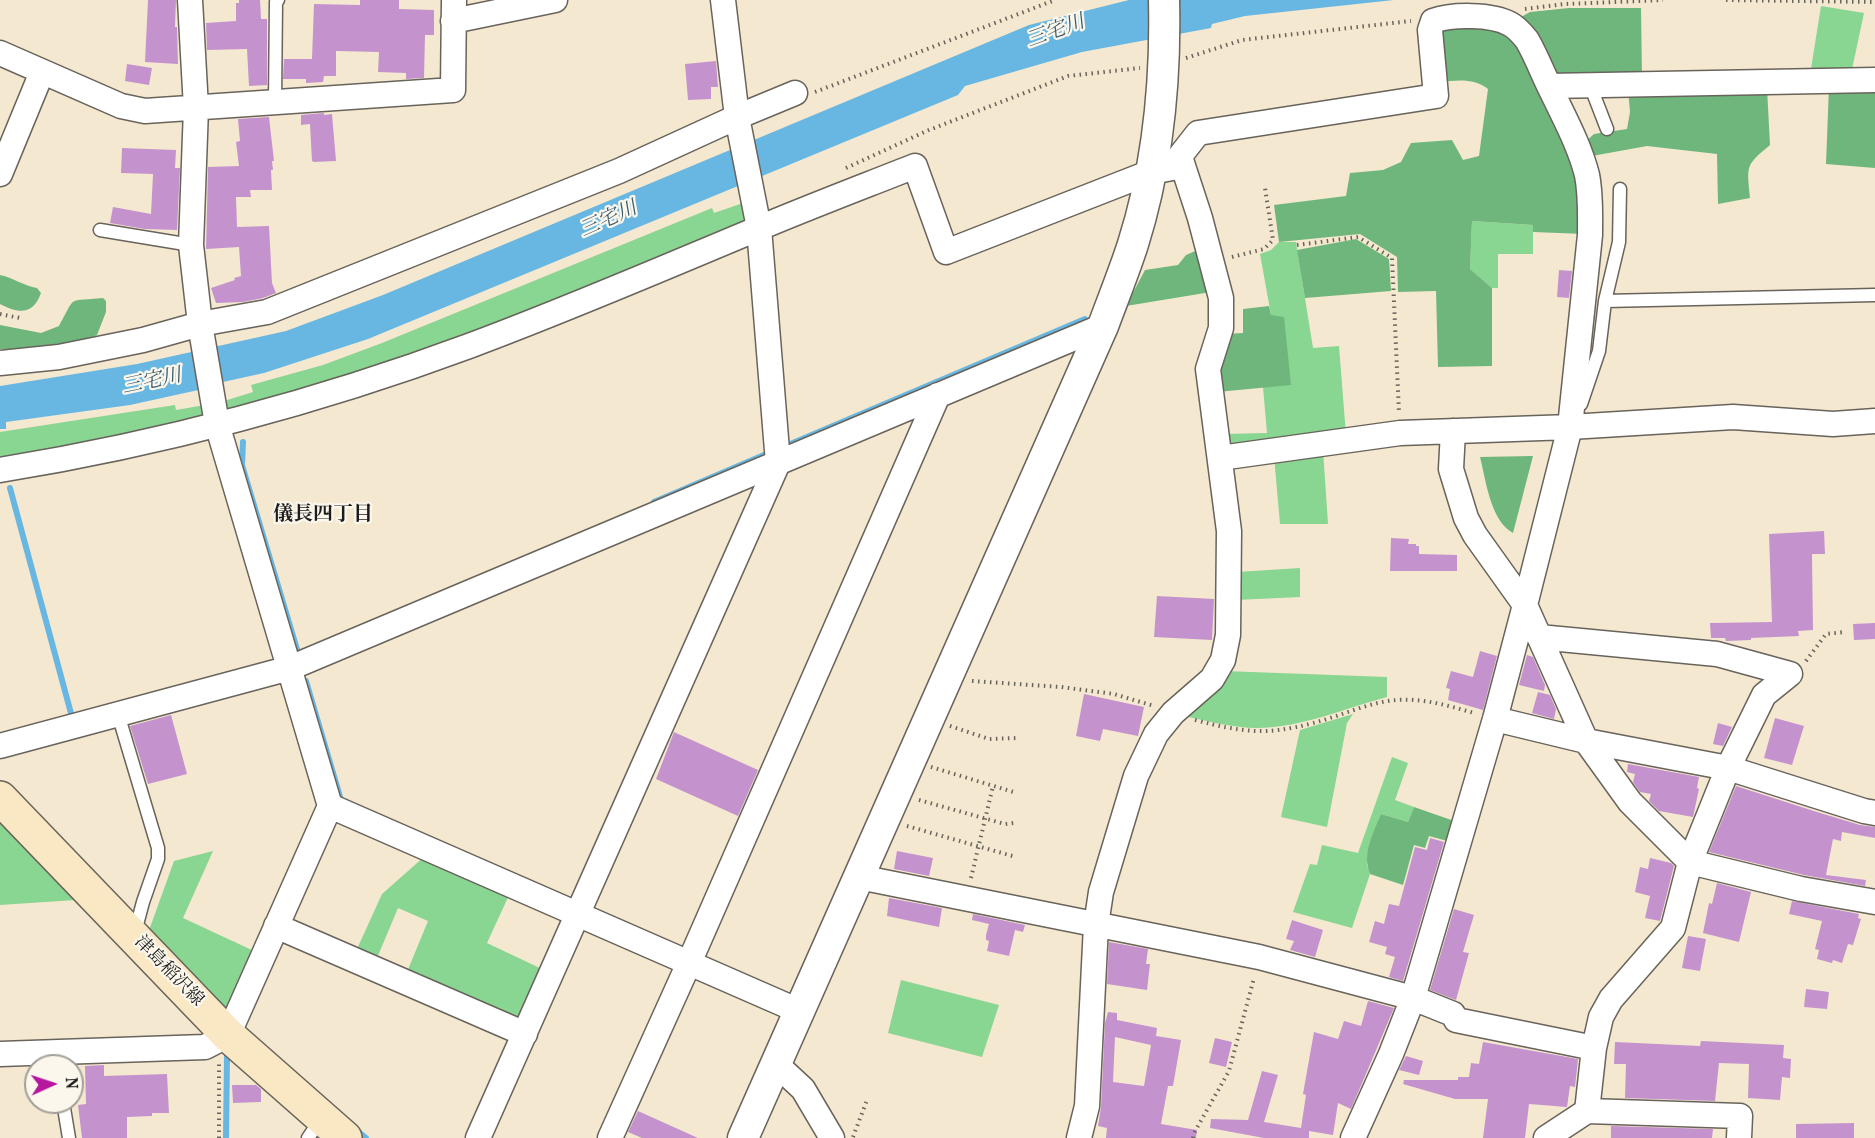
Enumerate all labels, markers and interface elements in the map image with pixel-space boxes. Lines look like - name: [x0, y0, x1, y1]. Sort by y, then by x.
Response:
- water label: 三宅川: [1024, 11, 1088, 55]
- water label: 三宅川: [577, 198, 641, 244]
- water label: 三宅川: [120, 365, 184, 401]
- district label: 儀長四丁目: [273, 504, 373, 528]
- street label: 津島稲沢線: [129, 932, 207, 1012]
- north arrow: [24, 1054, 84, 1114]
- text: N: [59, 1077, 81, 1090]

